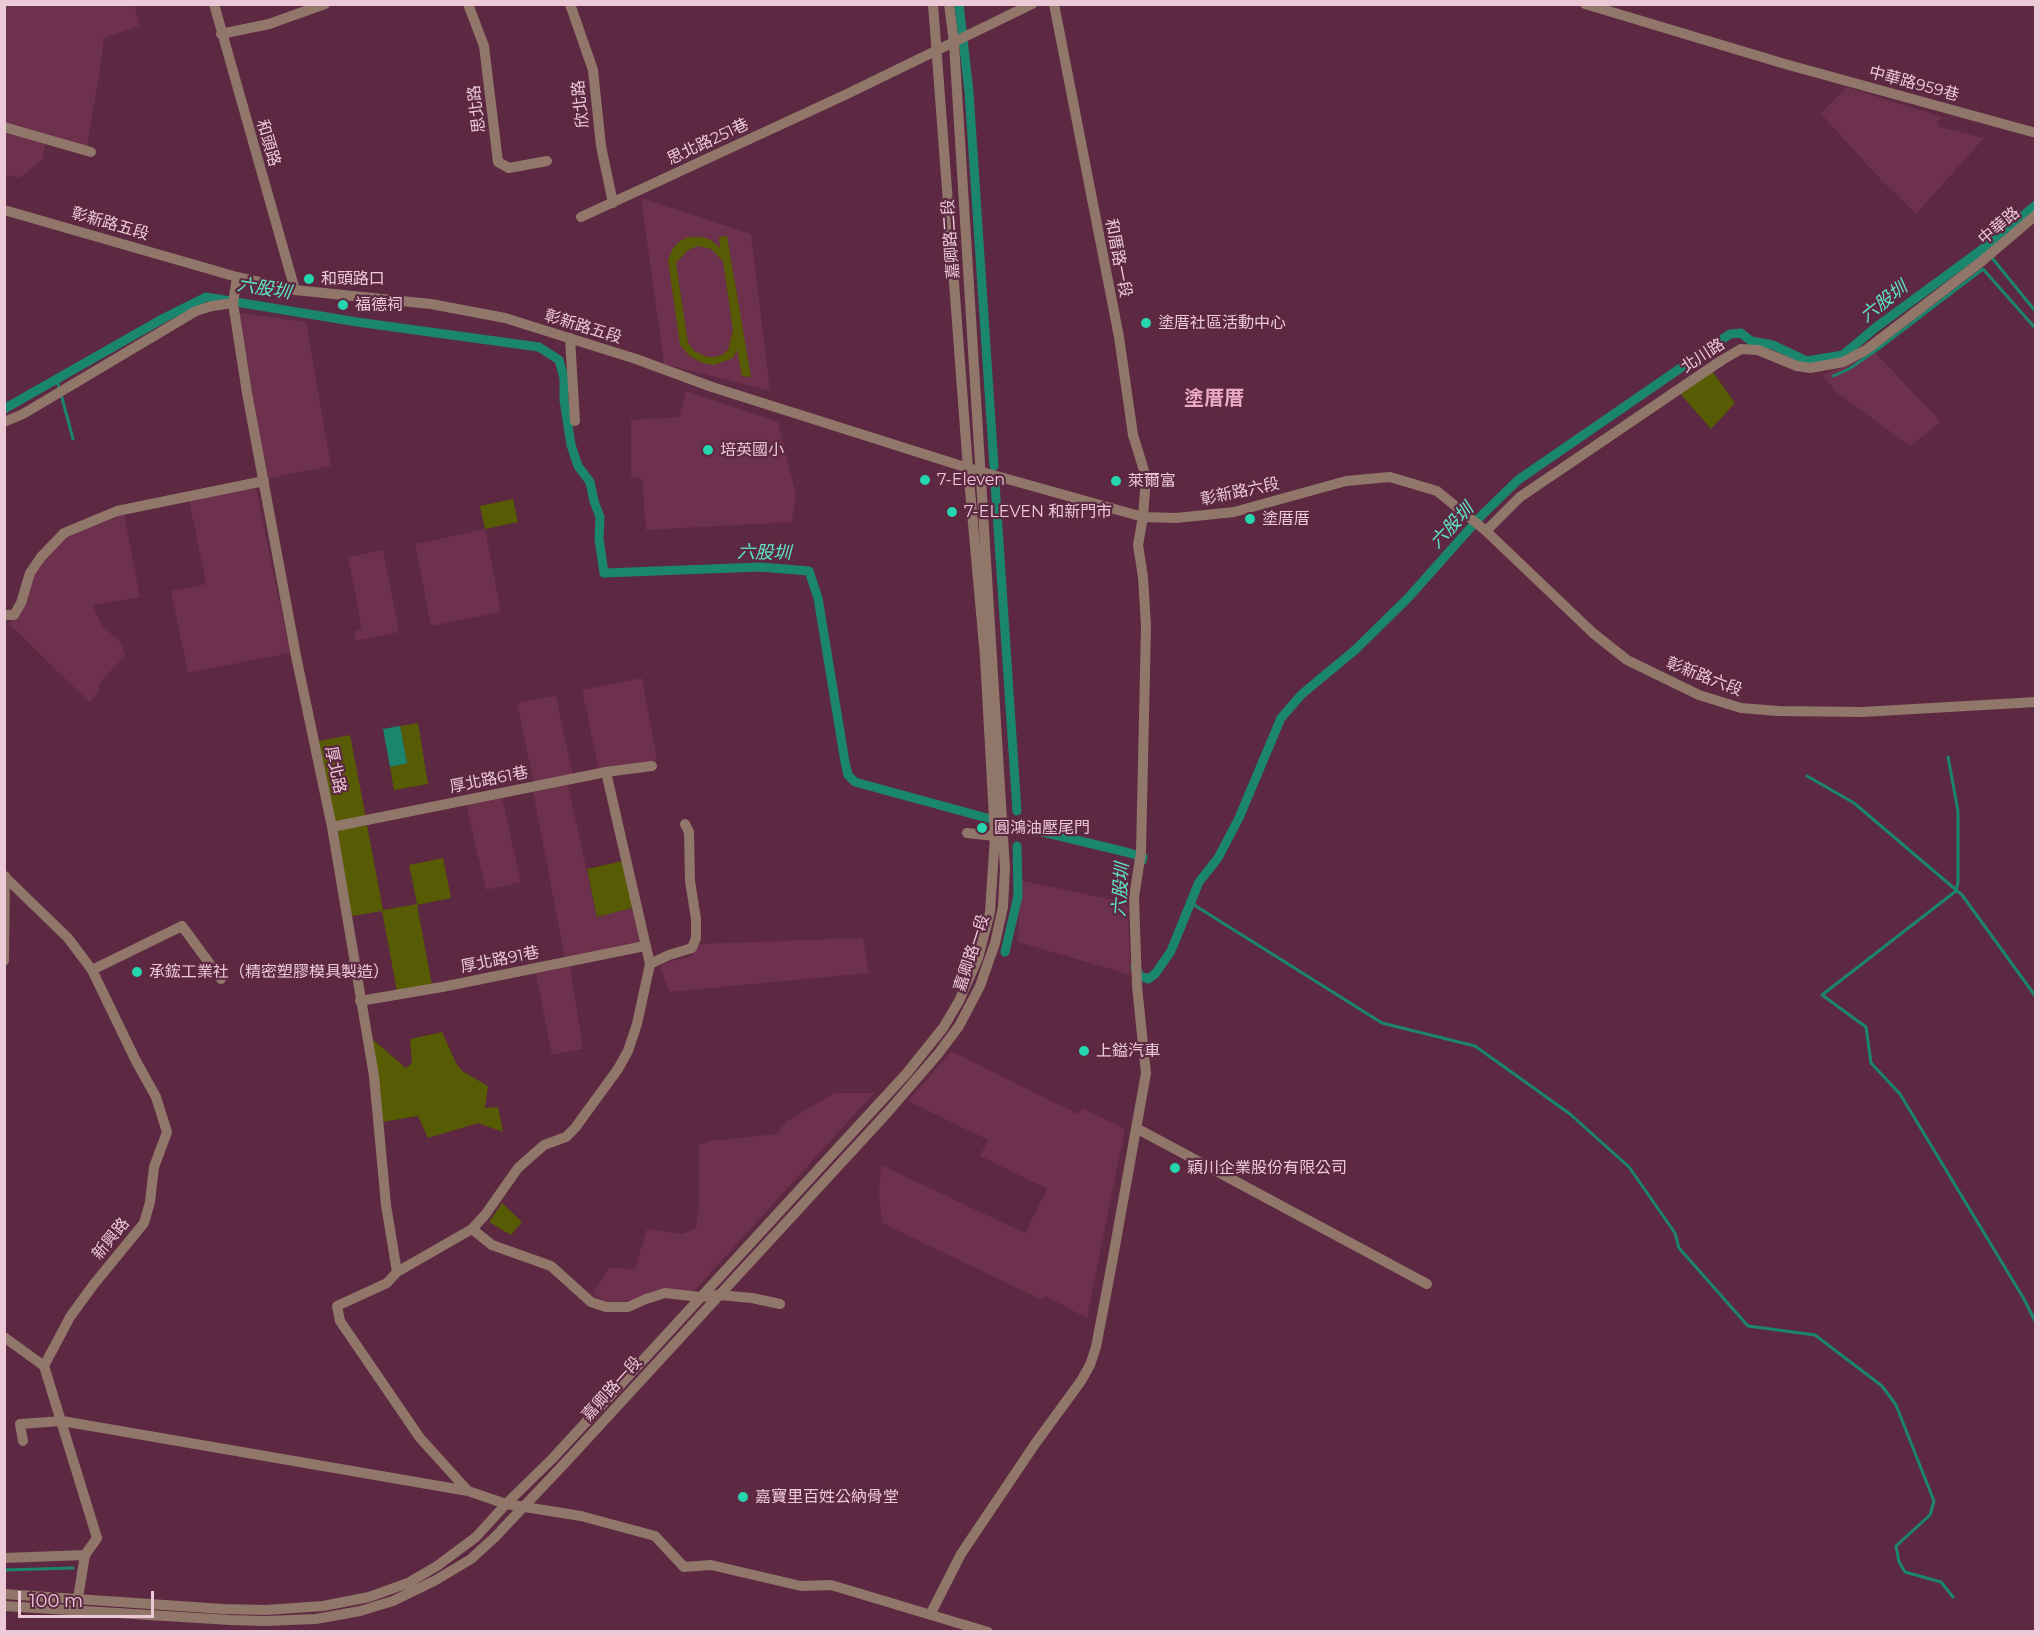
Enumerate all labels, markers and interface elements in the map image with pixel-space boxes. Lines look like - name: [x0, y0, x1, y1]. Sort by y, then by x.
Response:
- street label: 中華路959巷: [1867, 63, 1961, 105]
- street label: 欣北路: [569, 79, 593, 129]
- street label: 思北路: [465, 84, 489, 134]
- street label: 思北路251巷: [664, 115, 752, 169]
- street label: 和頭路: [252, 117, 284, 169]
- street label: 嘉卿路二段: [939, 198, 963, 280]
- street label: 中華路: [1974, 203, 2024, 249]
- street label: 彰新路五段: [69, 204, 151, 244]
- street label: 和厝路一段: [1101, 217, 1135, 299]
- place label: 和頭路口: [321, 269, 385, 289]
- marker: 和頭路口: [302, 272, 316, 286]
- water label: 六股圳: [236, 274, 292, 304]
- water label: 六股圳: [1856, 277, 1912, 327]
- place label: 福德祠: [355, 295, 403, 315]
- marker: 福德祠: [336, 298, 350, 312]
- street label: 彰新路五段: [542, 306, 624, 348]
- place label: 塗厝社區活動中心: [1158, 313, 1286, 333]
- marker: 塗厝社區活動中心: [1139, 316, 1153, 330]
- street label: 北川路: [1678, 335, 1728, 377]
- district label: 塗厝厝: [1184, 387, 1244, 411]
- place label: 培英國小: [720, 440, 784, 460]
- marker: 培英國小: [701, 443, 715, 457]
- place label: 7-Eleven: [937, 470, 1005, 490]
- place label: 萊爾富: [1128, 471, 1176, 491]
- marker: 7-Eleven: [918, 473, 932, 487]
- marker: 萊爾富: [1109, 474, 1123, 488]
- street label: 彰新路六段: [1199, 474, 1281, 510]
- water label: 六股圳: [1426, 499, 1478, 553]
- place label: 7-ELEVEN 和新門市: [964, 502, 1112, 522]
- marker: 7-ELEVEN 和新門市: [945, 505, 959, 519]
- place label: 塗厝厝: [1262, 509, 1310, 529]
- marker: 塗厝厝: [1243, 512, 1257, 526]
- water label: 六股圳: [737, 542, 791, 564]
- street label: 彰新路六段: [1663, 654, 1745, 700]
- street label: 厚北路: [321, 745, 349, 795]
- street label: 厚北路61巷: [448, 763, 530, 797]
- place label: 圓鴻油壓尾門: [994, 818, 1090, 838]
- marker: 圓鴻油壓尾門: [975, 821, 989, 835]
- water label: 六股圳: [1108, 862, 1134, 918]
- street label: 嘉卿路一段: [951, 912, 993, 994]
- street label: 厚北路91巷: [459, 943, 541, 977]
- place label: 承鋐工業社（精密塑膠模具製造）: [149, 962, 389, 982]
- marker: 承鋐工業社（精密塑膠模具製造）: [130, 965, 144, 979]
- place label: 上鎰汽車: [1096, 1041, 1160, 1061]
- marker: 上鎰汽車: [1077, 1044, 1091, 1058]
- place label: 穎川企業股份有限公司: [1187, 1158, 1347, 1178]
- marker: 穎川企業股份有限公司: [1168, 1161, 1182, 1175]
- street label: 新興路: [88, 1214, 134, 1264]
- street label: 嘉卿路一段: [578, 1353, 646, 1425]
- place label: 嘉寶里百姓公納骨堂: [755, 1487, 899, 1507]
- marker: 嘉寶里百姓公納骨堂: [736, 1490, 750, 1504]
- scale bar: [21, 1579, 158, 1617]
- text: 100 m: [29, 1590, 83, 1612]

